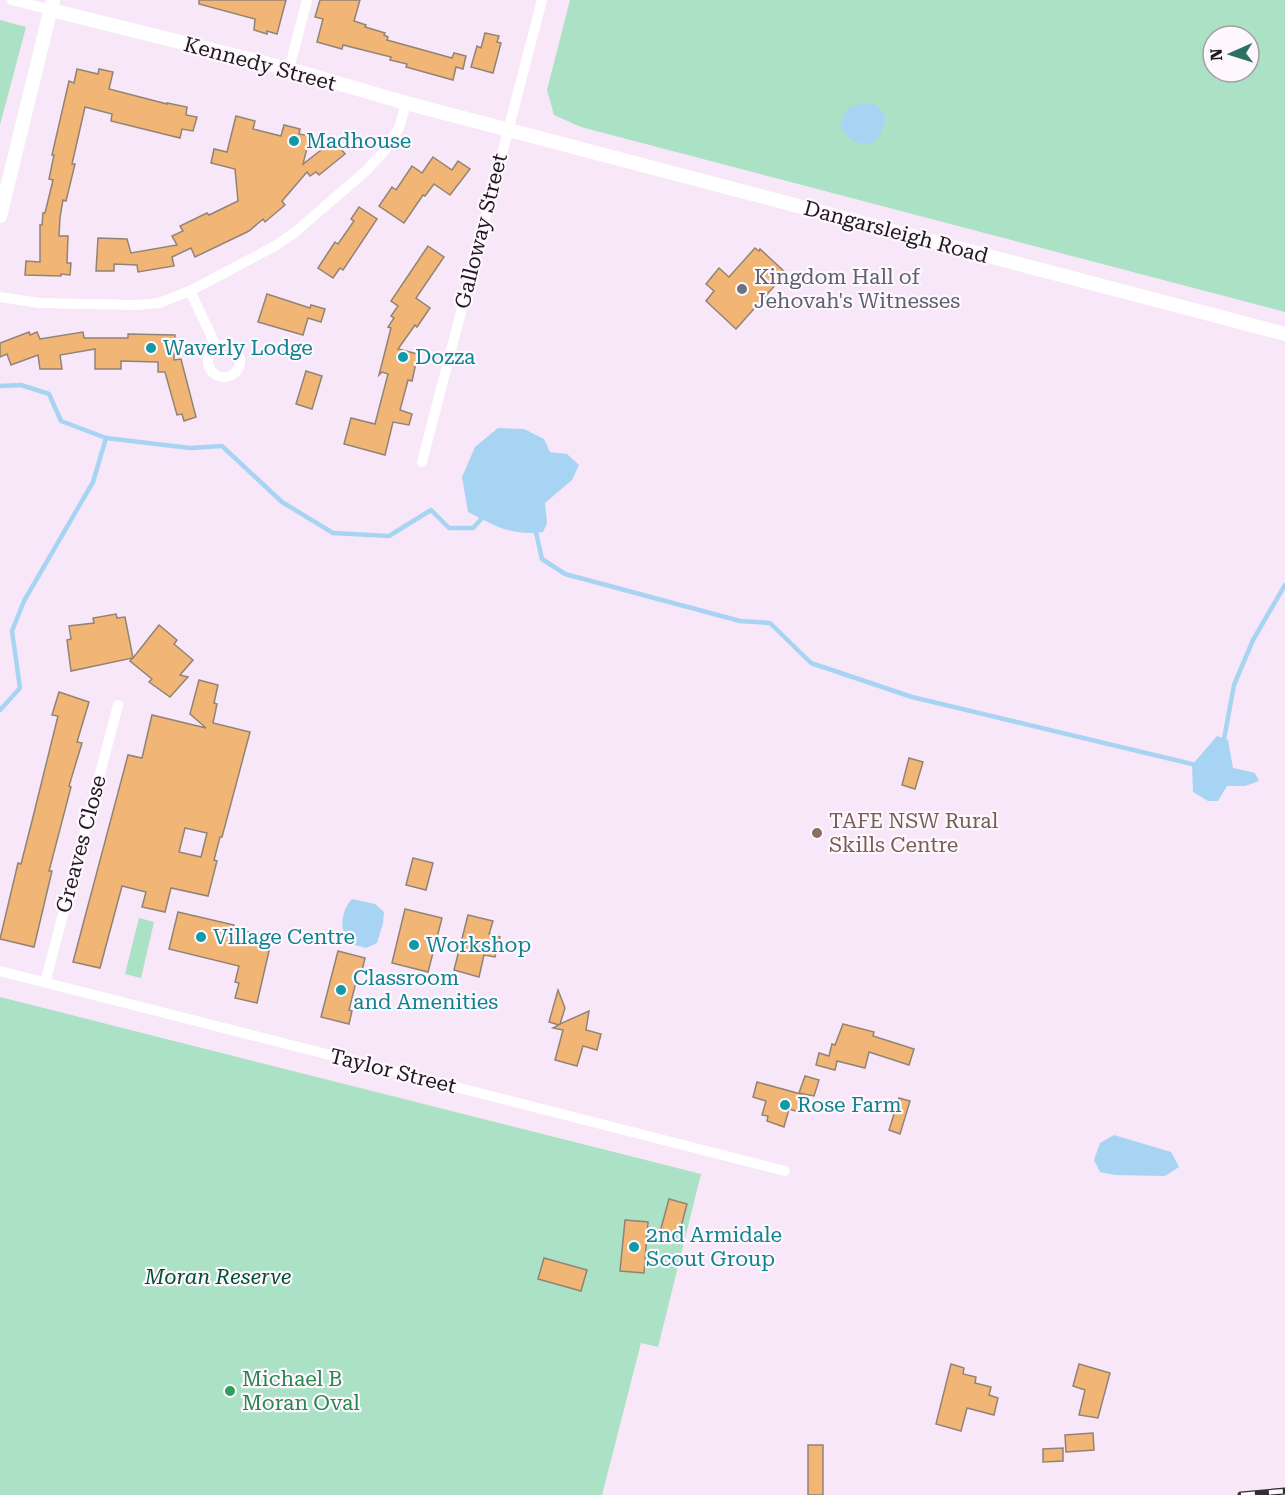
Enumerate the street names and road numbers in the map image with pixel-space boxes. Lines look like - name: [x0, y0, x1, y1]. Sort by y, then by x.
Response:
- street label: Kennedy Street: [181, 32, 339, 96]
- street label: Galloway Street: [450, 151, 512, 311]
- street label: Dangarsleigh Road: [801, 196, 991, 268]
- street label: Greaves Close: [51, 773, 111, 915]
- street label: Taylor Street: [327, 1044, 459, 1098]

